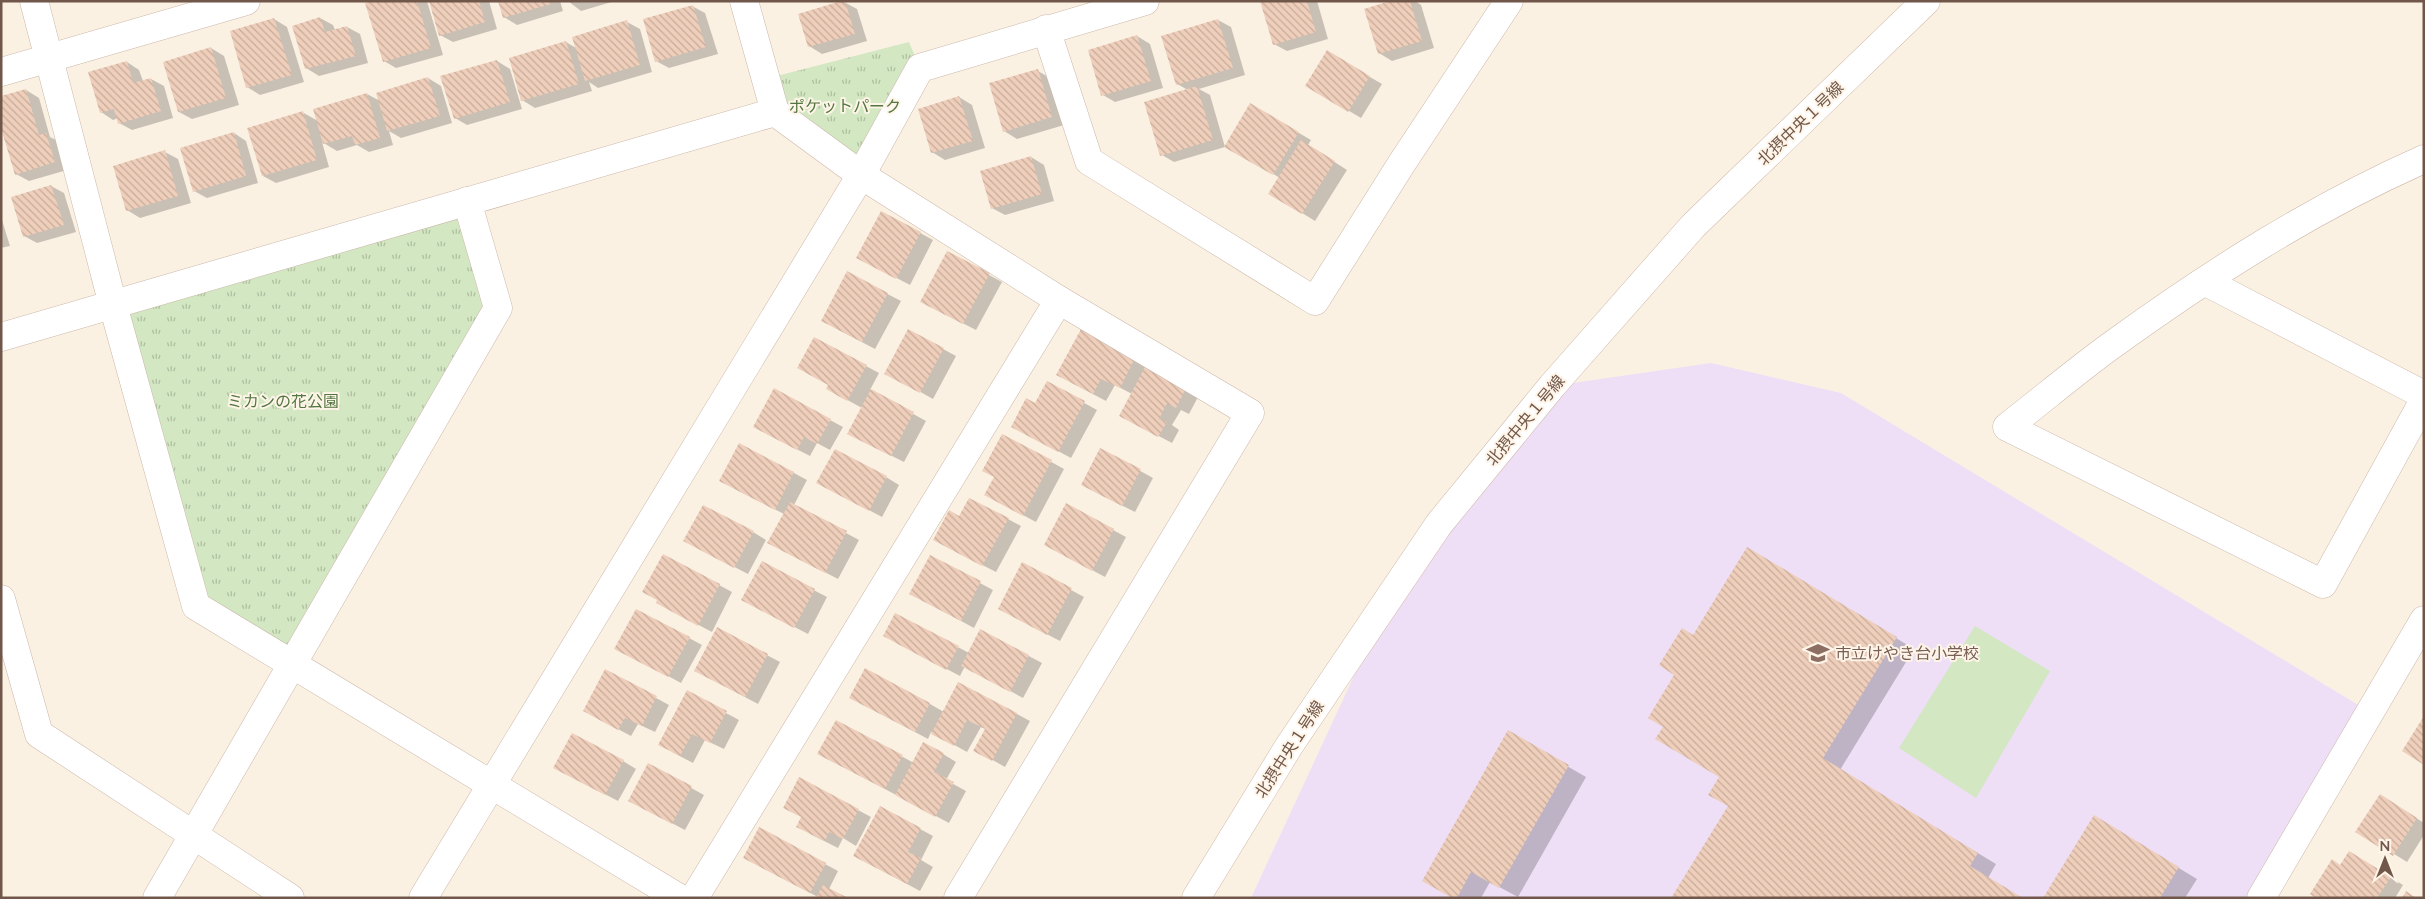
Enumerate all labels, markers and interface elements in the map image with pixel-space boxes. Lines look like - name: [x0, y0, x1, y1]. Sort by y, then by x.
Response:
- street label: 北摂中央１号線: [1753, 77, 1847, 168]
- park label: ポケットパーク: [789, 96, 901, 115]
- street label: 北摂中央１号線: [1481, 371, 1568, 469]
- park label: ミカンの花公園: [227, 391, 339, 410]
- school or university icon: 市立けやき台小学校: [1805, 640, 1831, 666]
- place label: 市立けやき台小学校: [1835, 643, 1979, 662]
- street label: 北摂中央１号線: [1250, 697, 1327, 801]
- north arrow: [2360, 834, 2410, 884]
- text: N: [2380, 837, 2390, 854]

